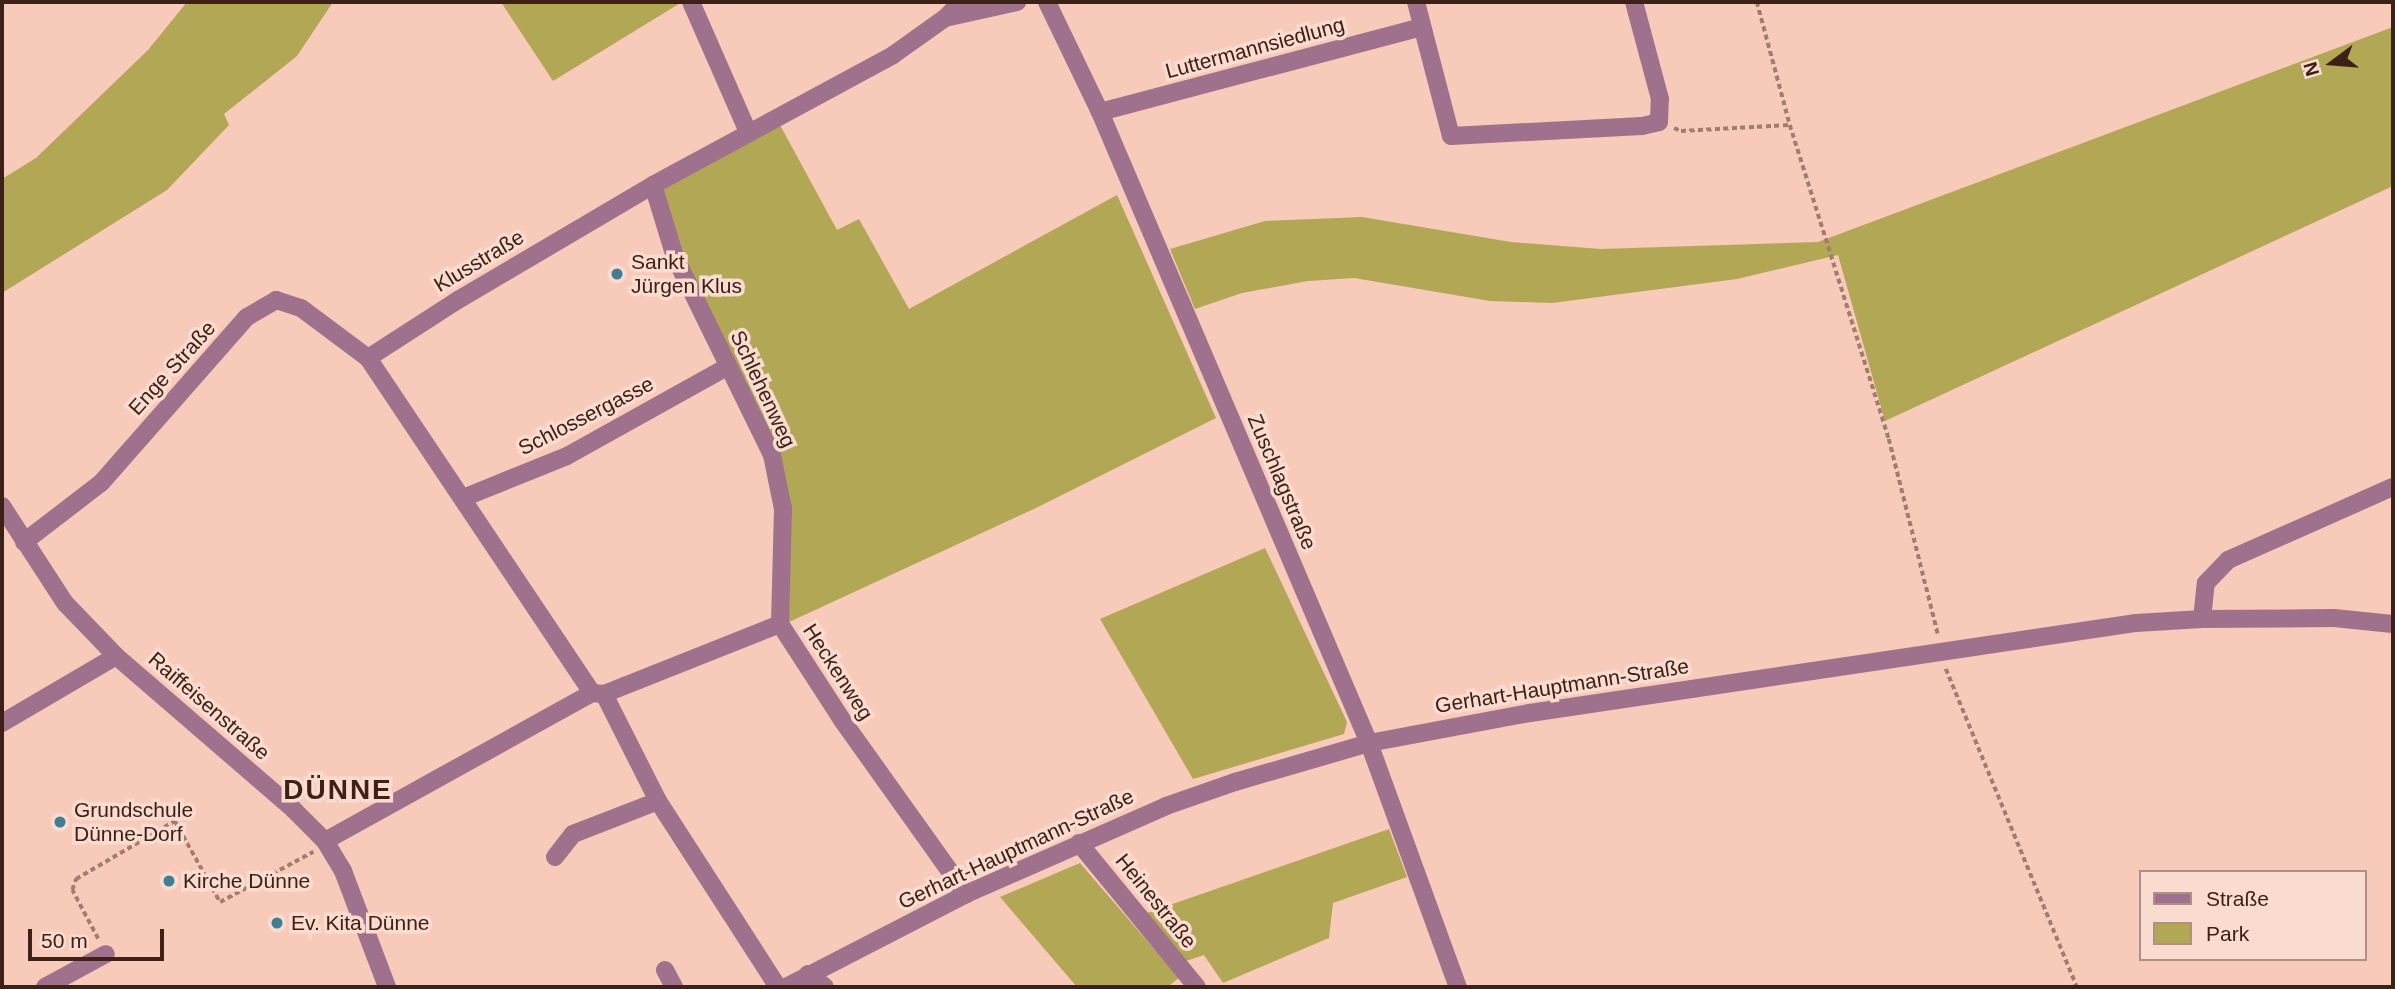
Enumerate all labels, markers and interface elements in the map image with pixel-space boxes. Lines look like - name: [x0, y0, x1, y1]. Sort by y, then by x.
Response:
- street label: Luttermannsiedlung: [1163, 12, 1347, 84]
- north arrow: [2297, 28, 2367, 98]
- text: N: [2299, 59, 2323, 78]
- street label: Klusstraße: [429, 224, 529, 298]
- place label: Sankt Jürgen Klus: [631, 249, 742, 299]
- marker: Sankt Jürgen Klus: [609, 266, 625, 282]
- street label: Enge Straße: [123, 316, 221, 420]
- street label: Schlehenweg: [725, 327, 801, 451]
- street label: Schlossergasse: [514, 371, 658, 461]
- street label: Zuschlagstraße: [1242, 410, 1322, 554]
- street label: Heckenweg: [798, 619, 878, 725]
- street label: Raiffeisenstraße: [143, 646, 275, 766]
- street label: Gerhart-Hauptmann-Straße: [1433, 653, 1691, 719]
- district label: DÜNNE: [284, 773, 392, 807]
- street label: Gerhart-Hauptmann-Straße: [894, 783, 1138, 915]
- place label: Grundschule Dünne-Dorf: [74, 797, 193, 847]
- marker: Grundschule Dünne-Dorf: [52, 814, 68, 830]
- street label: Heinestraße: [1110, 849, 1202, 953]
- place label: Kirche Dünne: [183, 868, 310, 894]
- legend: [2140, 870, 2367, 961]
- marker: Kirche Dünne: [161, 873, 177, 889]
- text: Straße: [2206, 887, 2269, 910]
- place label: Ev. Kita Dünne: [291, 910, 430, 936]
- marker: Ev. Kita Dünne: [269, 915, 285, 931]
- scale bar: [32, 916, 168, 960]
- text: Park: [2206, 922, 2249, 945]
- text: 50 m: [41, 929, 88, 952]

